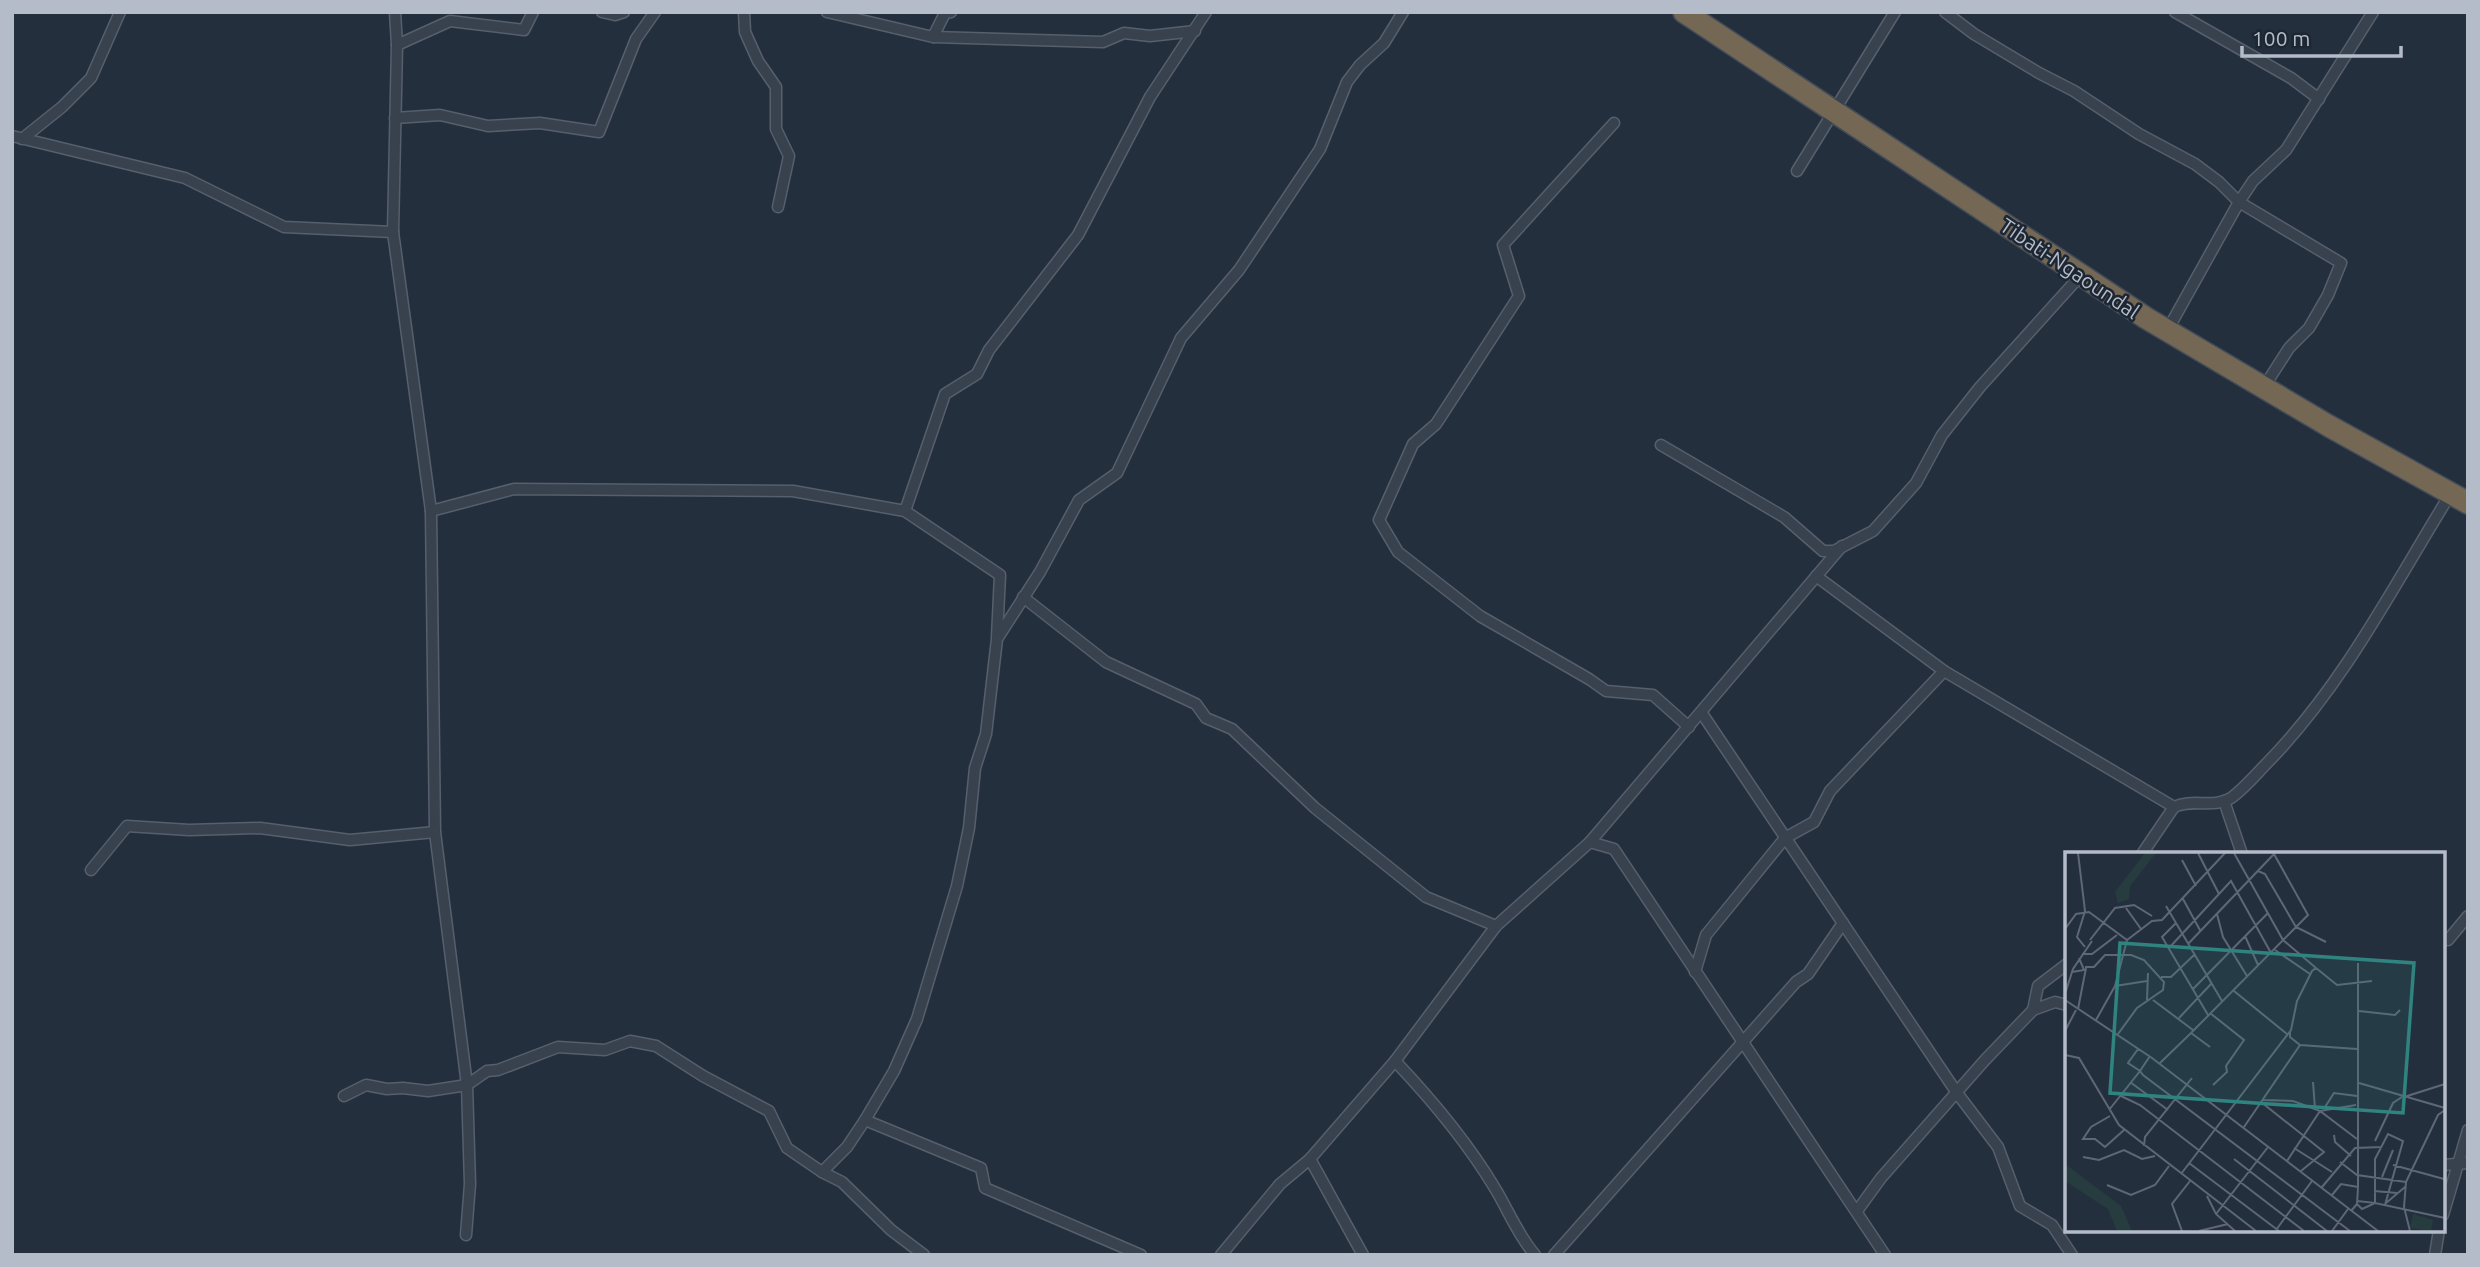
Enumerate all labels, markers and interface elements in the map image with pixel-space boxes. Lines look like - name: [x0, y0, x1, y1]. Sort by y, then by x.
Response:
- scale bar: [2242, 14, 2401, 58]
- text: 100 m: [2252, 26, 2310, 50]
- street label: Tibati-Ngaoundal: [1996, 213, 2144, 323]
- inset map: [2065, 852, 2445, 1232]

